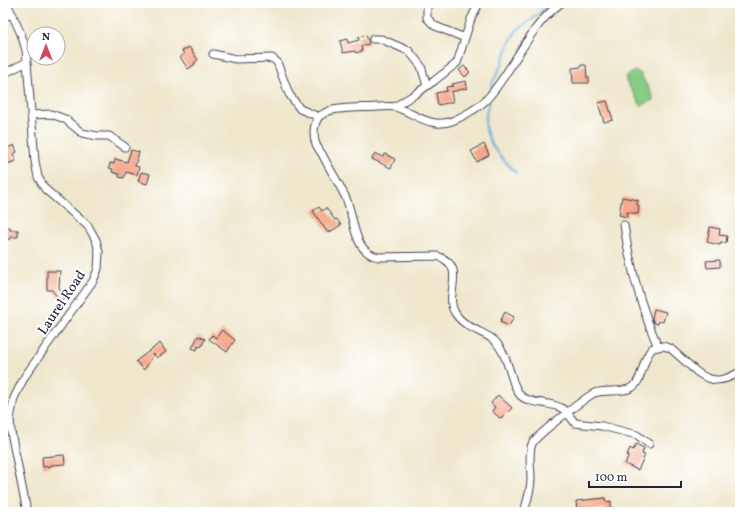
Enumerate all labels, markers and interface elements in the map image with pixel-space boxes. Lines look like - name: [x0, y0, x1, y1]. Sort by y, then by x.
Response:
- north arrow: [26, 26, 66, 66]
- text: N: [42, 30, 50, 45]
- street label: Laurel Road: [34, 267, 91, 339]
- scale bar: [589, 463, 681, 489]
- text: 100 m: [595, 470, 628, 486]

